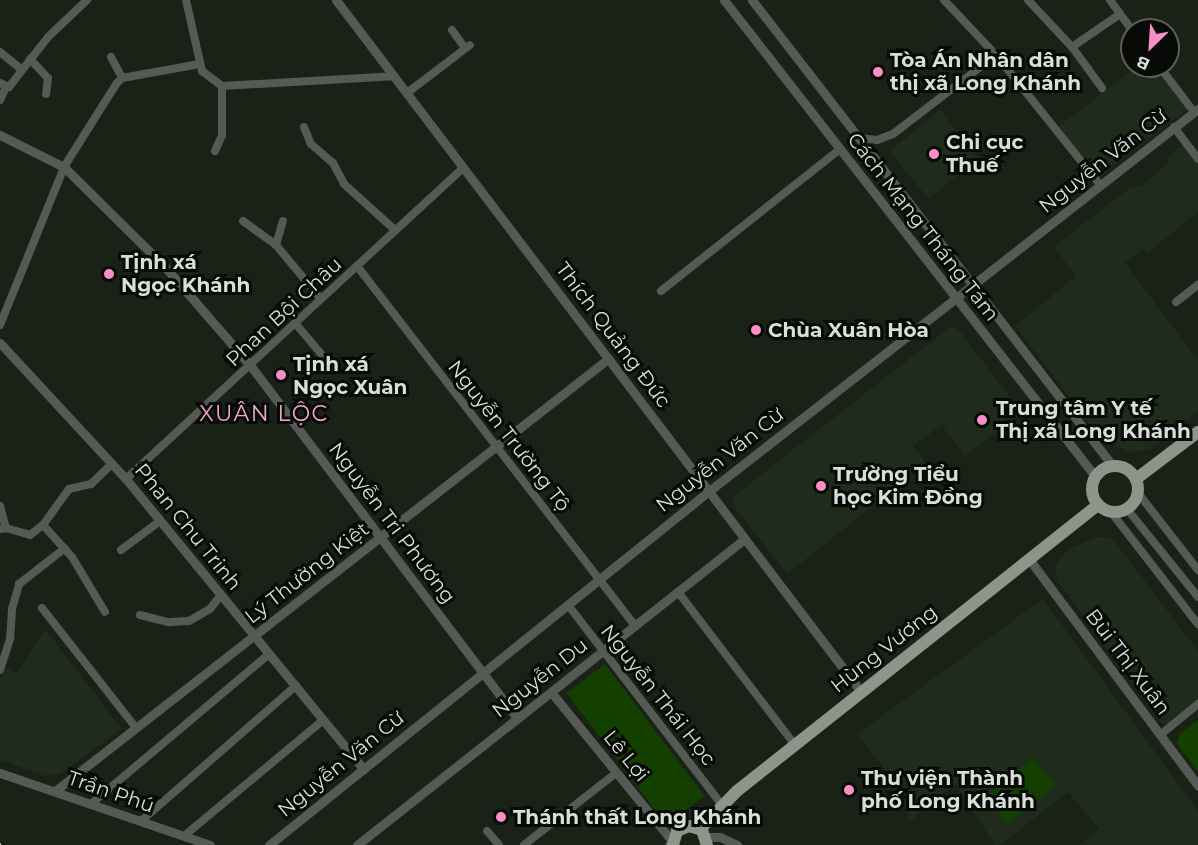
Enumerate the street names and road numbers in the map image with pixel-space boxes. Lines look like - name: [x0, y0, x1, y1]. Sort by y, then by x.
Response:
- street label: Nguyễn Văn Cừ: [1034, 104, 1172, 218]
- street label: Cách Mạng Tháng Tám: [842, 128, 1004, 326]
- street label: Phan Bội Châu: [221, 252, 347, 372]
- street label: Thích Quảng Đức: [551, 258, 675, 412]
- street label: Nguyễn Trường Tộ: [443, 356, 575, 516]
- street label: Nguyễn Văn Cừ: [651, 403, 789, 517]
- street label: Nguyễn Tri Phương: [324, 438, 460, 608]
- street label: Phan Chu Trinh: [129, 459, 247, 595]
- street label: Lý Thường Kiệt: [240, 517, 374, 629]
- street label: Hùng Vương: [826, 600, 942, 698]
- street label: Bùi Thị Xuân: [1080, 604, 1176, 720]
- street label: Nguyễn Thái Học: [596, 620, 720, 770]
- street label: Nguyễn Du: [487, 633, 593, 723]
- street label: Nguyễn Văn Cừ: [273, 706, 409, 822]
- street label: Lê Lợi: [598, 726, 654, 786]
- street label: Trần Phú: [64, 766, 158, 818]

